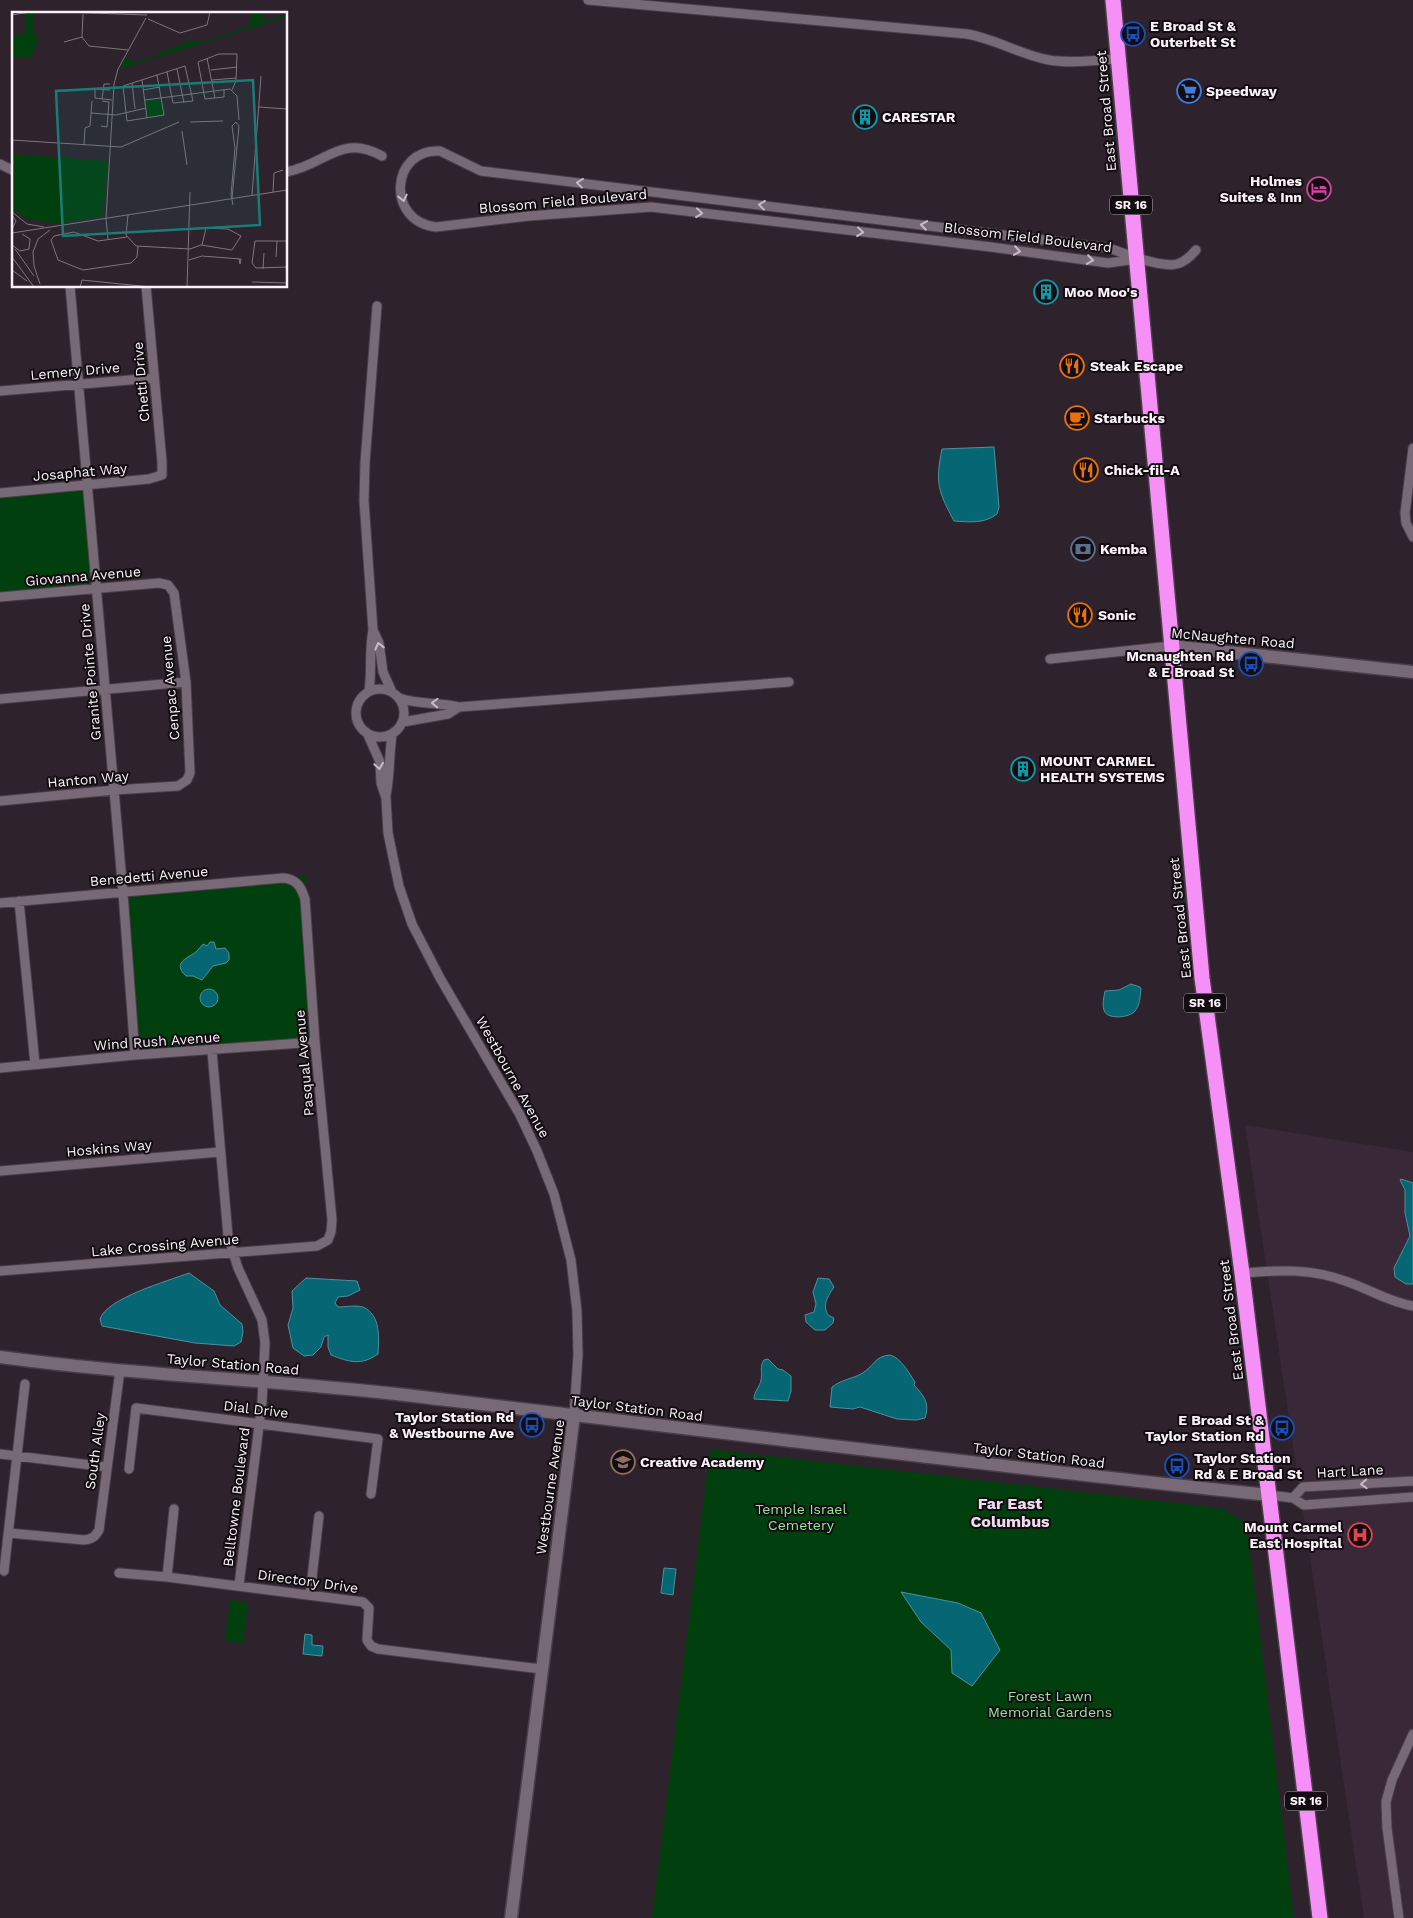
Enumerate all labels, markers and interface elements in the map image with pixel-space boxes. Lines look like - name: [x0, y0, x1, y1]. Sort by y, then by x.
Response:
- inset map: [12, 12, 288, 288]
- place label: E Broad St & Outerbelt St: [1150, 18, 1236, 50]
- bus stop icon: E Broad St & Outerbelt St: [1120, 21, 1146, 47]
- street label: East Broad Street: [1093, 50, 1119, 172]
- supermarket icon: Speedway: [1176, 78, 1202, 104]
- place label: Speedway: [1206, 83, 1277, 99]
- building icon: CARESTAR: [852, 104, 878, 130]
- place label: CARESTAR: [882, 109, 956, 125]
- place label: Holmes Suites & Inn: [1220, 173, 1303, 205]
- hotel icon: Holmes Suites & Inn: [1306, 176, 1332, 202]
- one-way arrow: [575, 178, 583, 189]
- street label: Blossom Field Boulevard: [478, 186, 648, 216]
- one-way arrow: [397, 193, 407, 202]
- road number: SR 16: [1110, 196, 1152, 214]
- one-way arrow: [758, 200, 766, 211]
- one-way arrow: [695, 207, 703, 218]
- street label: Blossom Field Boulevard: [943, 219, 1113, 255]
- one-way arrow: [919, 220, 928, 230]
- one-way arrow: [857, 226, 865, 237]
- one-way arrow: [1013, 245, 1022, 255]
- one-way arrow: [1086, 255, 1095, 265]
- building icon: Moo Moo's: [1033, 279, 1059, 305]
- place label: Moo Moo's: [1064, 284, 1138, 300]
- street label: Chetti Drive: [130, 341, 152, 423]
- restaurant icon: Steak Escape: [1059, 353, 1085, 379]
- place label: Steak Escape: [1090, 358, 1183, 374]
- street label: Lemery Drive: [30, 359, 120, 383]
- cafe icon: Starbucks: [1064, 405, 1090, 431]
- place label: Starbucks: [1094, 410, 1165, 426]
- restaurant icon: Chick-fil-A: [1073, 457, 1099, 483]
- street label: Josaphat Way: [32, 460, 129, 484]
- place label: Chick-fil-A: [1104, 462, 1180, 478]
- bank icon: Kemba: [1070, 536, 1096, 562]
- place label: Kemba: [1100, 541, 1148, 557]
- street label: Giovanna Avenue: [25, 563, 141, 589]
- restaurant icon: Sonic: [1067, 602, 1093, 628]
- street label: Granite Pointe Drive: [76, 603, 104, 741]
- place label: Sonic: [1098, 607, 1136, 623]
- street label: McNaughten Road: [1171, 625, 1295, 651]
- street label: Cenpac Avenue: [157, 635, 183, 741]
- one-way arrow: [374, 642, 384, 651]
- place label: Mcnaughten Rd & E Broad St: [1126, 648, 1234, 680]
- bus stop icon: Mcnaughten Rd & E Broad St: [1238, 651, 1264, 677]
- one-way arrow: [431, 698, 439, 709]
- place label: MOUNT CARMEL HEALTH SYSTEMS: [1040, 753, 1165, 785]
- building icon: MOUNT CARMEL HEALTH SYSTEMS: [1010, 756, 1036, 782]
- one-way arrow: [373, 763, 384, 771]
- street label: Hanton Way: [47, 767, 130, 791]
- street label: East Broad Street: [1166, 857, 1194, 979]
- street label: Benedetti Avenue: [89, 863, 209, 889]
- road number: SR 16: [1184, 994, 1226, 1012]
- street label: Pasqual Avenue: [291, 1009, 317, 1117]
- street label: Westbourne Avenue: [473, 1014, 553, 1140]
- street label: Wind Rush Avenue: [93, 1029, 221, 1053]
- street label: Hoskins Way: [66, 1136, 153, 1160]
- street label: Lake Crossing Avenue: [90, 1231, 240, 1259]
- street label: East Broad Street: [1216, 1259, 1246, 1381]
- street label: Taylor Station Road: [166, 1350, 300, 1378]
- street label: Taylor Station Road: [570, 1392, 704, 1424]
- street label: Dial Drive: [223, 1397, 289, 1421]
- place label: Taylor Station Rd & Westbourne Ave: [389, 1409, 514, 1441]
- street label: South Alley: [82, 1411, 108, 1491]
- bus stop icon: Taylor Station Rd & Westbourne Ave: [519, 1412, 545, 1438]
- place label: E Broad St & Taylor Station Rd: [1145, 1412, 1264, 1444]
- bus stop icon: E Broad St & Taylor Station Rd: [1269, 1415, 1295, 1441]
- street label: Westbourne Avenue: [533, 1418, 567, 1556]
- street label: Belltowne Boulevard: [220, 1426, 252, 1568]
- street label: Taylor Station Road: [972, 1439, 1106, 1471]
- school or university icon: Creative Academy: [610, 1449, 636, 1475]
- place label: Taylor Station Rd & E Broad St: [1194, 1450, 1302, 1482]
- bus stop icon: Taylor Station Rd & E Broad St: [1164, 1453, 1190, 1479]
- place label: Creative Academy: [640, 1454, 764, 1470]
- street label: Hart Lane: [1316, 1461, 1384, 1481]
- one-way arrow: [1360, 1479, 1368, 1490]
- district label: Far East Columbus: [970, 1494, 1050, 1531]
- park label: Temple Israel Cemetery: [755, 1501, 847, 1533]
- place label: Mount Carmel East Hospital: [1244, 1519, 1342, 1551]
- hospital icon: Mount Carmel East Hospital: [1347, 1522, 1373, 1548]
- street label: Directory Drive: [257, 1566, 359, 1596]
- park label: Forest Lawn Memorial Gardens: [988, 1688, 1112, 1720]
- road number: SR 16: [1285, 1792, 1327, 1810]

